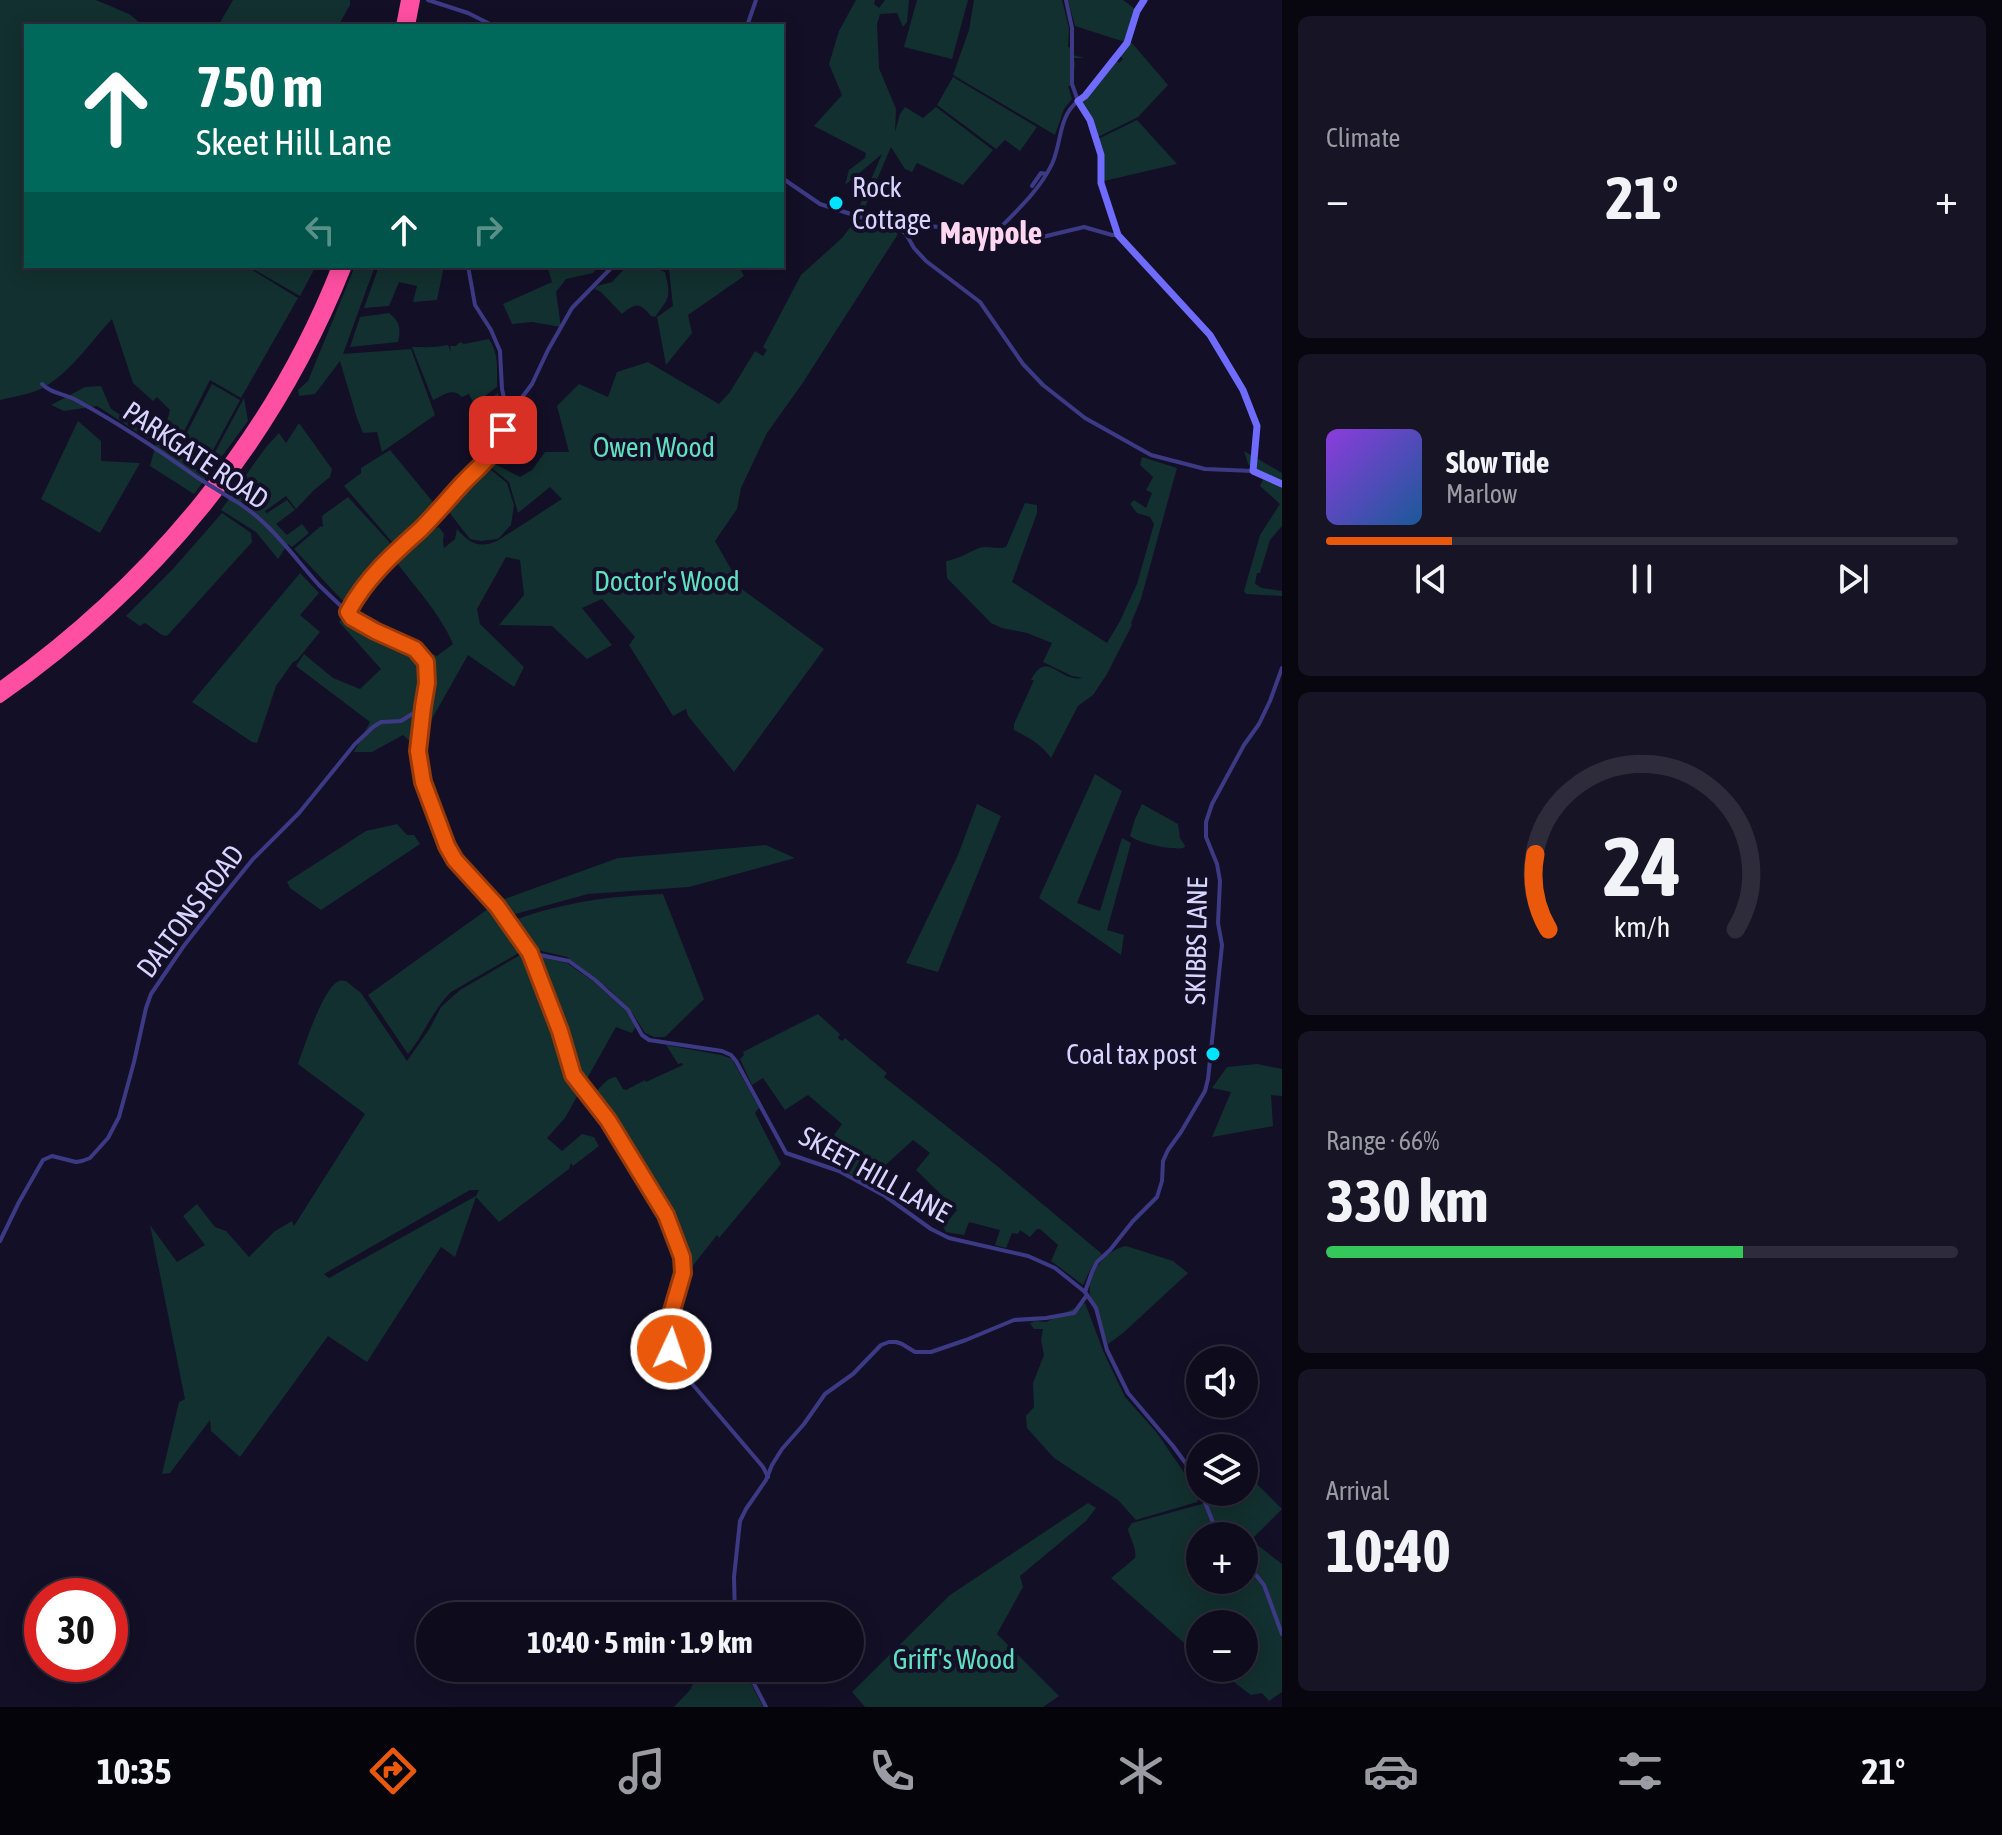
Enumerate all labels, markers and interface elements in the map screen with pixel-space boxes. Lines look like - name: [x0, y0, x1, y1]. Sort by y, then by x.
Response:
- text: 750 m: [196, 55, 323, 119]
- icon: ahead: [64, 56, 168, 160]
- text: Skeet Hill Lane: [196, 121, 392, 163]
- text: Climate: [1326, 123, 1400, 153]
- text: 21°: [1606, 163, 1678, 232]
- place label: Rock Cottage: [852, 171, 931, 235]
- text: −: [1326, 173, 1349, 223]
- text: +: [1935, 173, 1958, 223]
- marker: Rock Cottage: [827, 194, 845, 212]
- icon: left: [298, 208, 342, 252]
- icon: ahead: [382, 208, 426, 252]
- icon: right: [466, 208, 510, 252]
- district label: Maypole: [940, 214, 1042, 251]
- street label: PARKGATE ROAD: [117, 395, 275, 515]
- pin: [469, 396, 537, 464]
- icon: arrive: [481, 408, 525, 452]
- park label: Owen Wood: [593, 431, 715, 463]
- text: Slow Tide: [1446, 445, 1549, 479]
- text: Marlow: [1446, 479, 1517, 509]
- icon: previous: [1409, 557, 1453, 601]
- icon: pause: [1620, 557, 1664, 601]
- icon: next: [1831, 557, 1875, 601]
- park label: Doctor's Wood: [594, 565, 740, 597]
- text: 24: [1603, 817, 1681, 913]
- street label: DALTONS ROAD: [130, 839, 250, 983]
- street label: SKIBBS LANE: [1179, 877, 1213, 1005]
- text: km/h: [1614, 910, 1670, 943]
- place label: Coal tax post: [1066, 1038, 1197, 1070]
- marker: Coal tax post: [1204, 1045, 1222, 1063]
- street label: SKEET HILL LANE: [794, 1119, 956, 1229]
- text: Range · 66%: [1326, 1126, 1439, 1156]
- text: 330 km: [1326, 1166, 1488, 1235]
- position arrow: [629, 1307, 713, 1391]
- map controls: [1186, 1346, 1258, 1682]
- button: sound: [1186, 1346, 1258, 1418]
- button: layers: [1186, 1434, 1258, 1506]
- text: Arrival: [1326, 1476, 1390, 1506]
- text: 10:40: [1326, 1516, 1451, 1585]
- button: +: [1186, 1522, 1258, 1594]
- speed limit sign: 30: [24, 1578, 128, 1682]
- button: −: [1186, 1610, 1258, 1682]
- text: 10:40 · 5 min · 1.9 km: [527, 1625, 753, 1659]
- park label: Griff's Wood: [893, 1643, 1015, 1675]
- icon: directions: [365, 1743, 421, 1799]
- icon: music: [614, 1743, 670, 1799]
- icon: phone: [864, 1743, 920, 1799]
- icon: climate: [1113, 1743, 1169, 1799]
- icon: car: [1363, 1743, 1419, 1799]
- icon: filters: [1612, 1743, 1668, 1799]
- text: 10:35: [97, 1750, 172, 1792]
- text: 21°: [1861, 1750, 1905, 1792]

